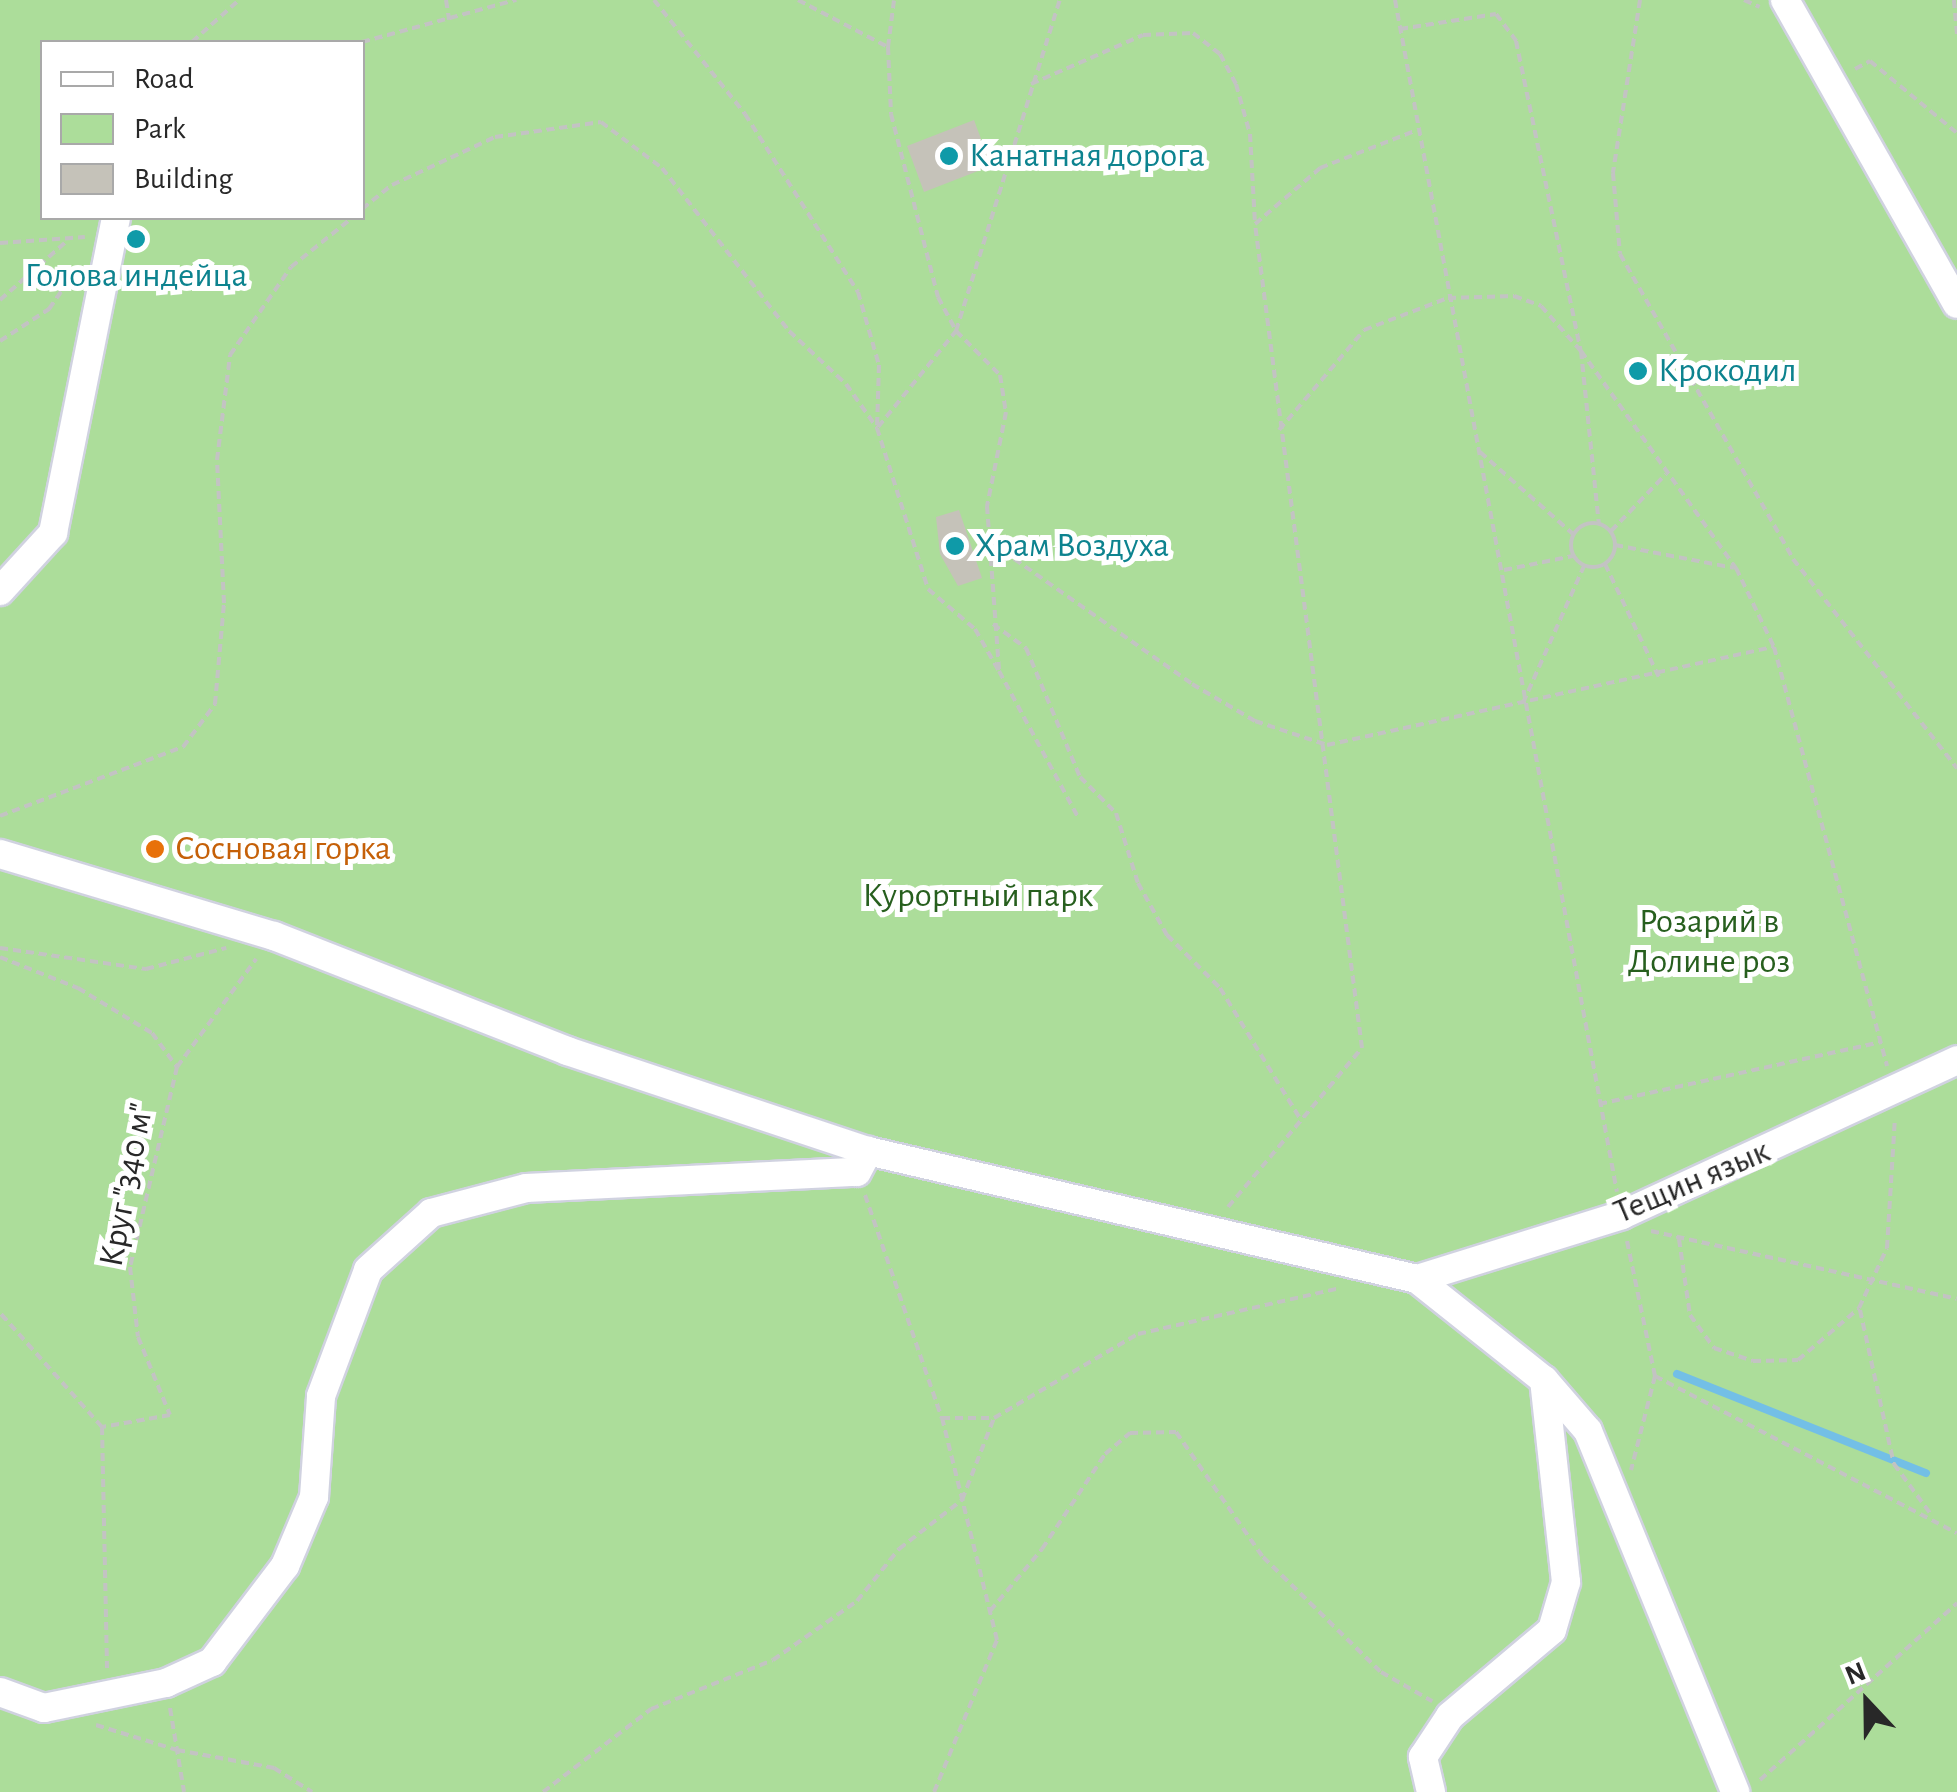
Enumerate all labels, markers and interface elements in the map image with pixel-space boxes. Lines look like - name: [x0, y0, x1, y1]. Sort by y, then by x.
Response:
- legend: [40, 40, 365, 220]
- text: Road: [134, 64, 194, 94]
- text: Park: [134, 114, 186, 144]
- place label: Канатная дорога: [969, 135, 1205, 177]
- marker: Канатная дорога: [938, 145, 960, 167]
- text: Building: [134, 164, 233, 194]
- marker: Голова индейца: [125, 228, 147, 250]
- place label: Голова индейца: [24, 255, 248, 297]
- place label: Крокодил: [1658, 350, 1797, 392]
- marker: Крокодил: [1627, 360, 1649, 382]
- place label: Храм Воздуха: [975, 525, 1169, 567]
- marker: Храм Воздуха: [944, 535, 966, 557]
- place label: Сосновая горка: [175, 828, 391, 870]
- marker: Сосновая горка: [144, 838, 166, 860]
- park label: Курортный парк: [863, 875, 1093, 917]
- park label: Розарий в Долине роз: [1628, 901, 1790, 983]
- street label: Круг "340 м": [91, 1100, 163, 1270]
- street label: Тещин язык: [1608, 1130, 1776, 1234]
- north arrow: [1817, 1652, 1917, 1752]
- text: N: [1841, 1658, 1870, 1691]

